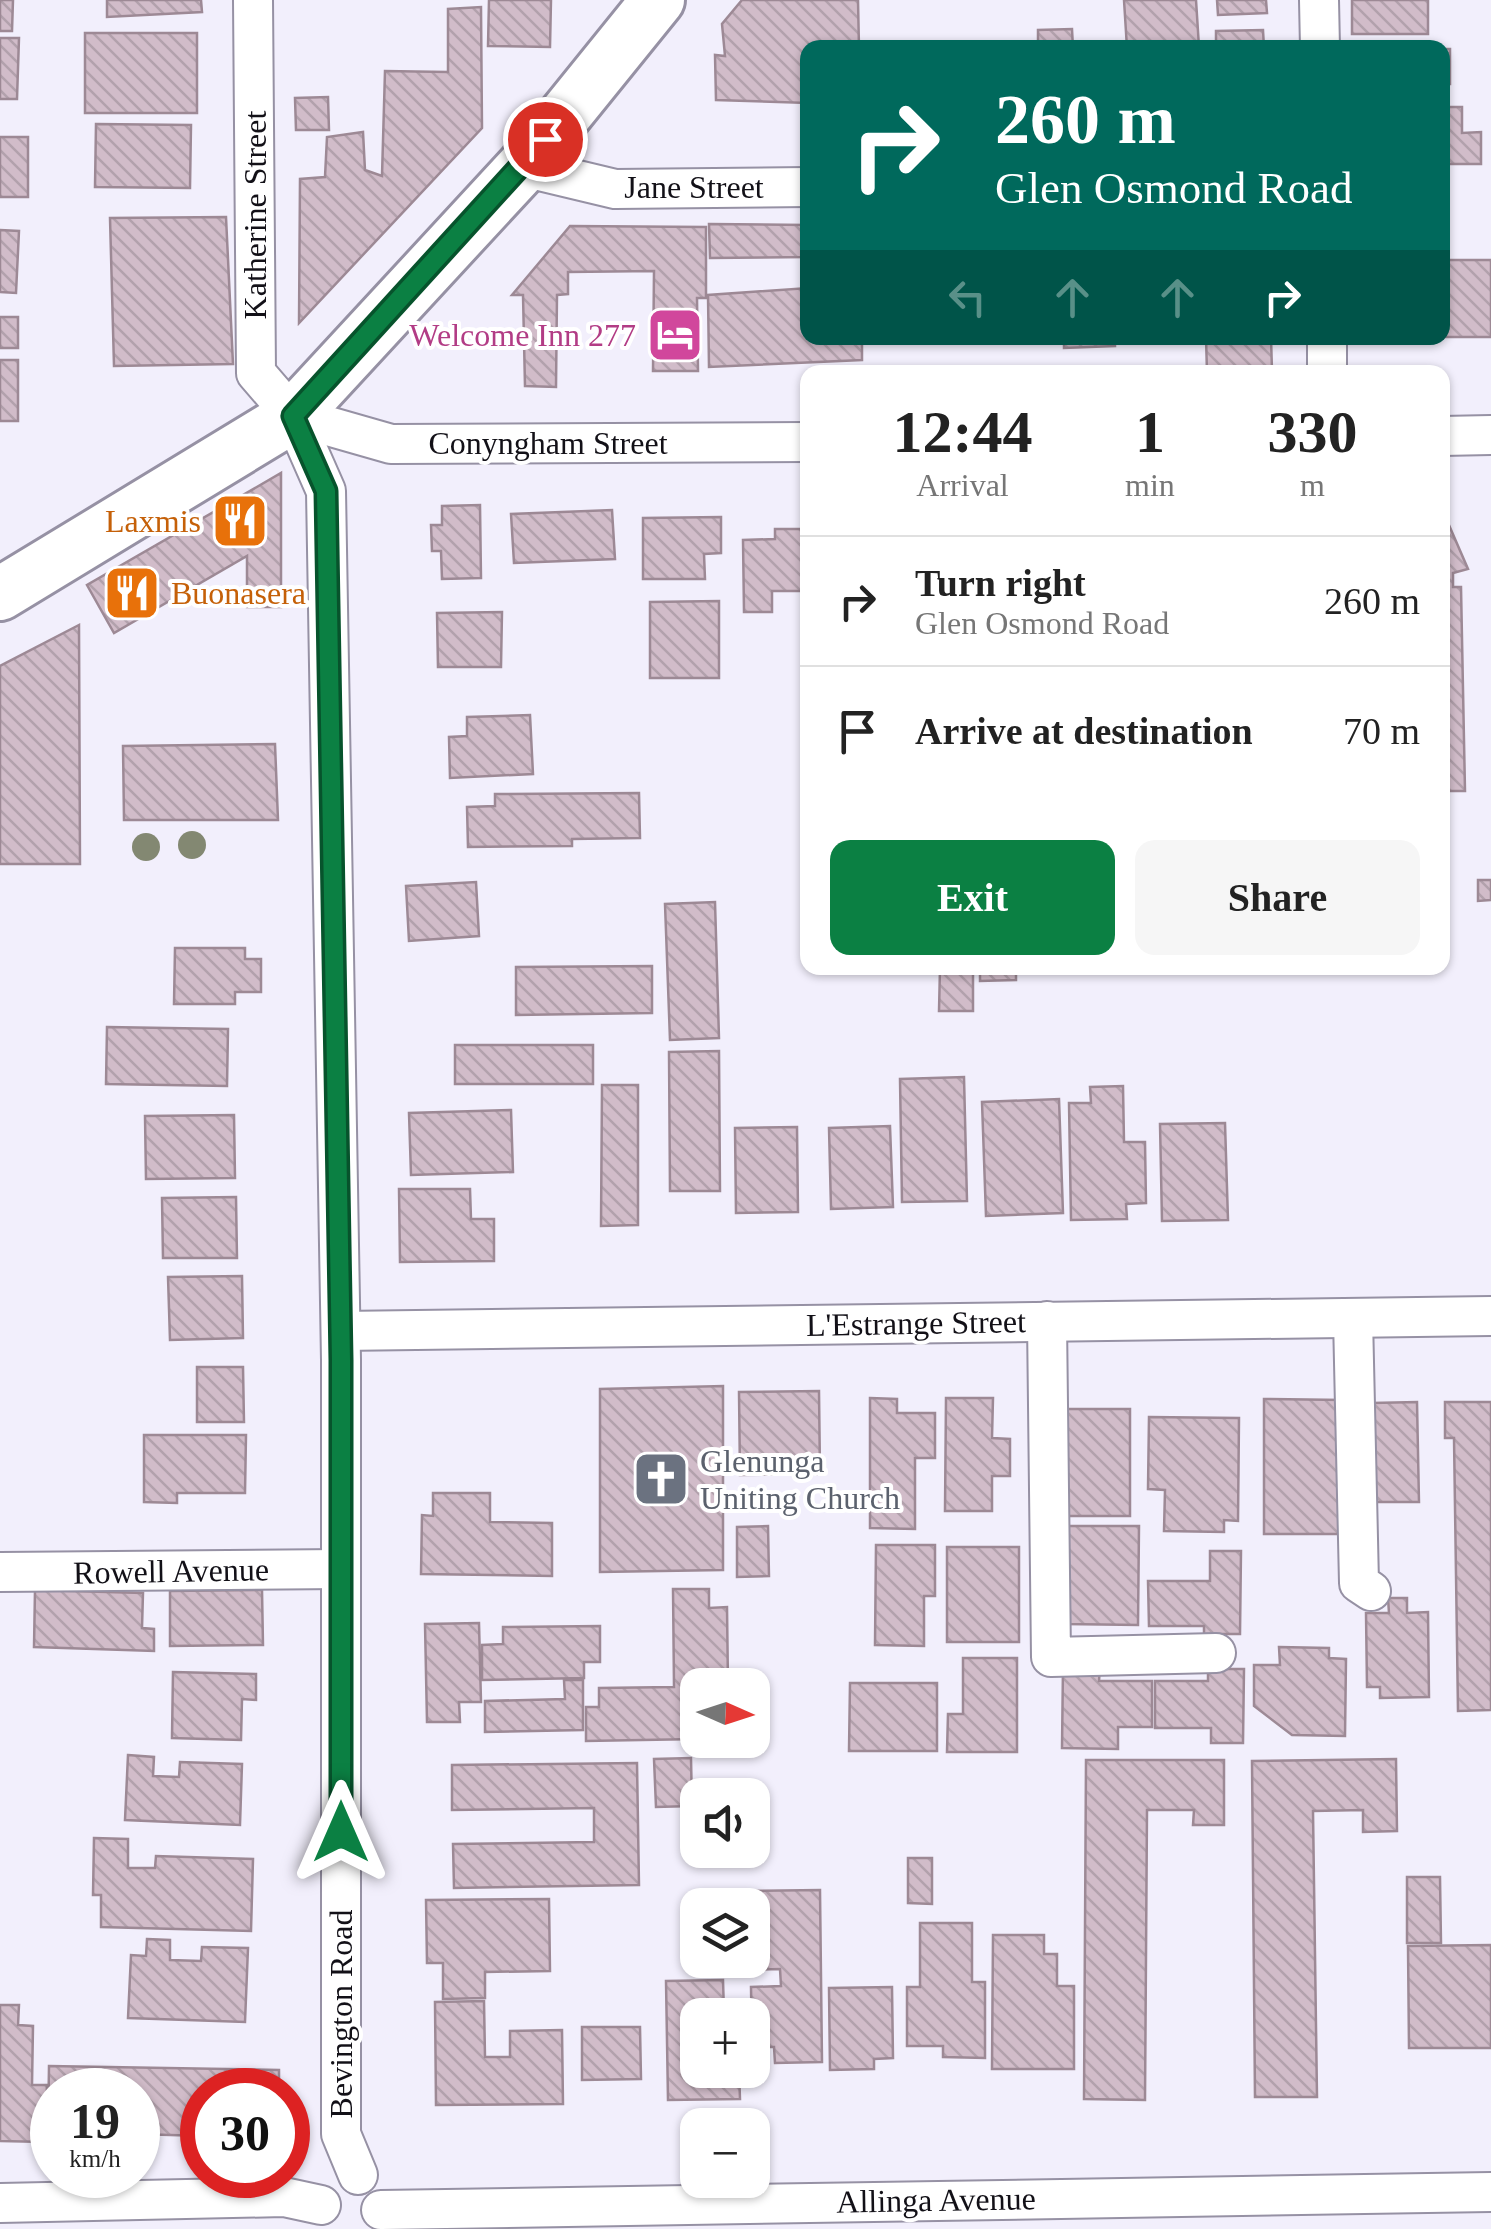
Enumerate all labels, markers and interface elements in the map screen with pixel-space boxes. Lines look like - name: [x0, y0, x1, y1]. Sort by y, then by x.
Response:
- icon: right: [830, 80, 960, 210]
- text: 260 m: [995, 81, 1176, 158]
- pin: [503, 97, 588, 182]
- street label: Katherine Street: [237, 110, 273, 319]
- icon: arrive: [518, 112, 573, 167]
- text: Glen Osmond Road: [995, 163, 1352, 213]
- street label: Jane Street: [624, 169, 764, 205]
- icon: left: [940, 270, 995, 325]
- icon: ahead: [1045, 270, 1100, 325]
- icon: ahead: [1150, 270, 1205, 325]
- icon: right: [1255, 270, 1310, 325]
- hotel icon: Welcome Inn 277: [645, 305, 705, 365]
- place label: Welcome Inn 277: [409, 317, 636, 353]
- text: 12:44: [893, 399, 1033, 465]
- text: 1: [1135, 399, 1165, 465]
- text: 330: [1267, 399, 1357, 465]
- street label: Conyngham Street: [428, 425, 668, 461]
- text: Arrival: [916, 467, 1009, 503]
- text: min: [1125, 467, 1175, 503]
- text: m: [1300, 467, 1325, 503]
- restaurant icon: Laxmis: [210, 491, 270, 551]
- place label: Laxmis: [105, 503, 201, 539]
- text: Turn right: [915, 562, 1086, 604]
- restaurant icon: Buonasera: [102, 563, 162, 623]
- icon: right: [830, 574, 885, 629]
- place label: Buonasera: [171, 575, 306, 611]
- text: 260 m: [1324, 580, 1420, 622]
- text: Glen Osmond Road: [915, 605, 1169, 641]
- icon: arrive: [830, 704, 885, 759]
- text: Arrive at destination: [915, 710, 1253, 752]
- text: 70 m: [1343, 710, 1420, 752]
- button: Exit: [830, 840, 1115, 955]
- button: Share: [1135, 840, 1420, 955]
- street label: L'Estrange Street: [806, 1303, 1026, 1343]
- place label: Glenunga Uniting Church: [700, 1443, 900, 1516]
- church icon: Glenunga Uniting Church: [631, 1449, 691, 1509]
- street label: Rowell Avenue: [73, 1551, 269, 1591]
- north arrow: [680, 1668, 770, 1758]
- map controls: [680, 1668, 770, 2198]
- button: sound: [680, 1778, 770, 1868]
- position arrow: [289, 1780, 393, 1884]
- button: layers: [680, 1888, 770, 1978]
- street label: Bevington Road: [323, 1910, 359, 2118]
- button: +: [680, 1998, 770, 2088]
- speed limit sign: 30: [180, 2068, 310, 2198]
- text: 19: [70, 2093, 120, 2149]
- button: −: [680, 2108, 770, 2198]
- text: km/h: [69, 2145, 121, 2172]
- street label: Allinga Avenue: [836, 2180, 1036, 2220]

